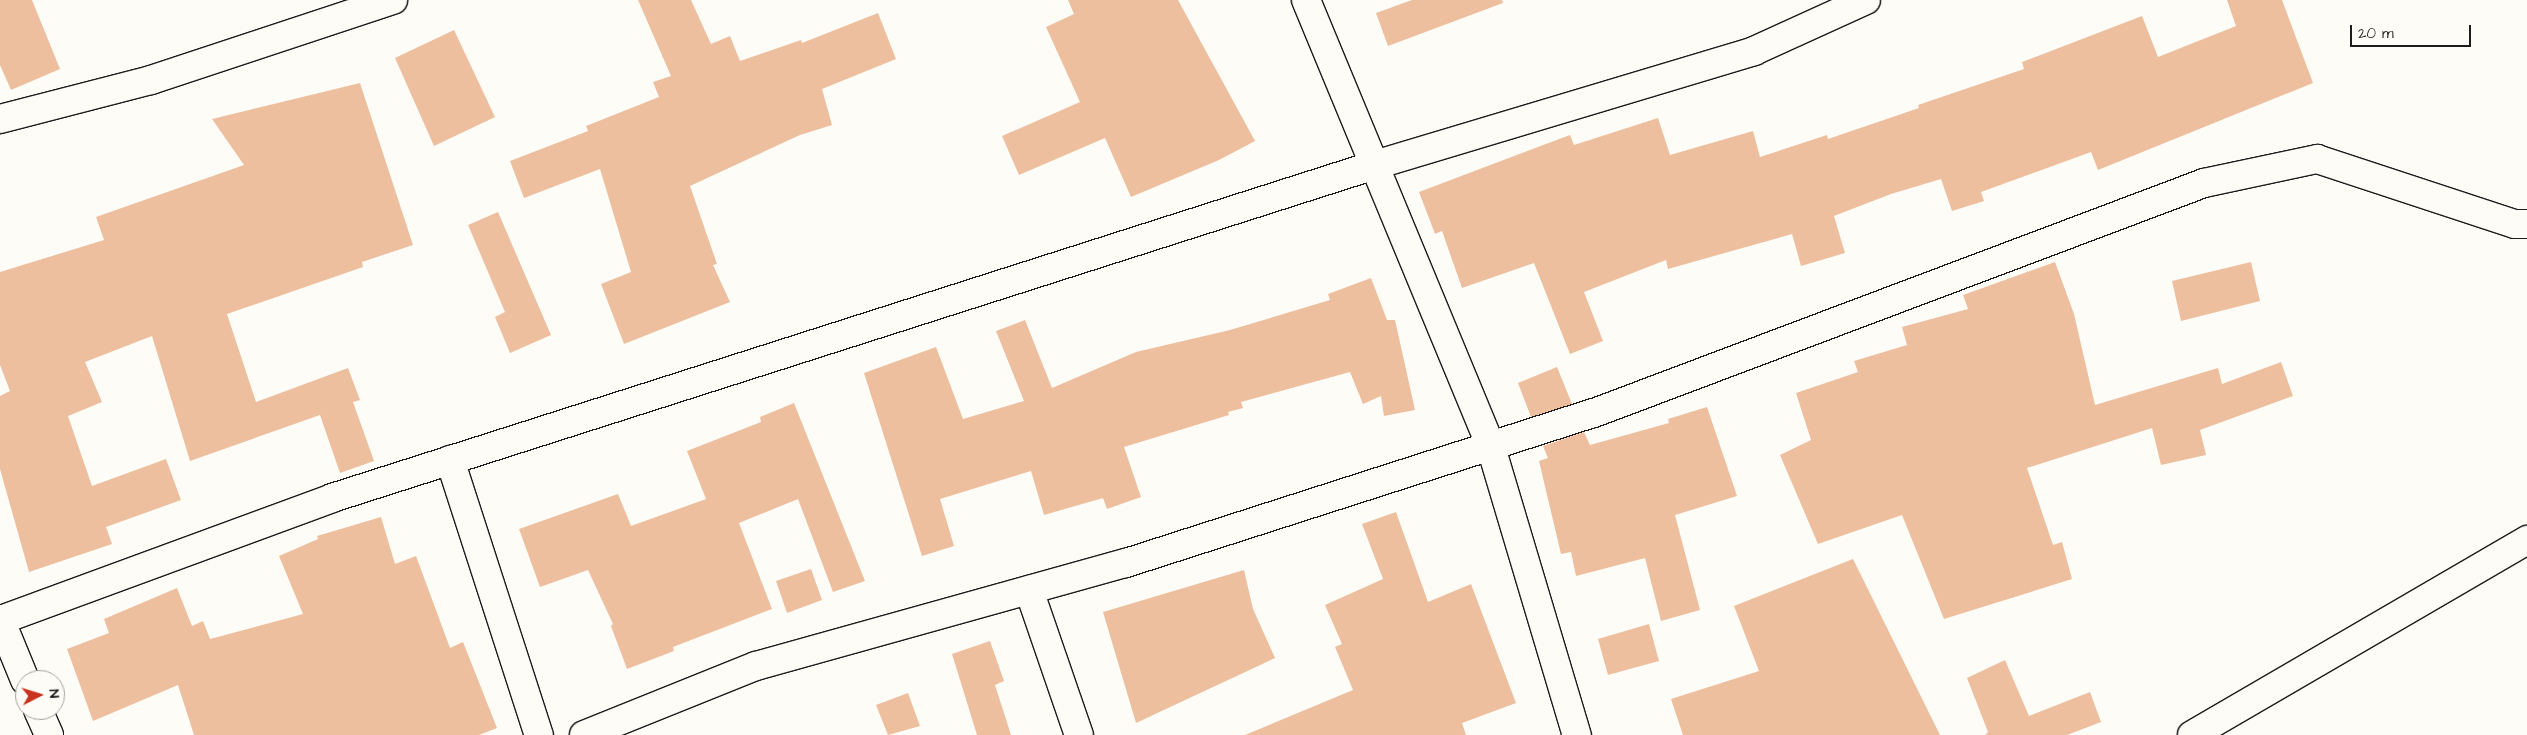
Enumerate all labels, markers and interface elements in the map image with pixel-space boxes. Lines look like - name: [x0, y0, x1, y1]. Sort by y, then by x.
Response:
- scale bar: [2352, 15, 2473, 47]
- text: 20 m: [2358, 23, 2394, 44]
- north arrow: [15, 670, 65, 720]
- text: N: [44, 689, 64, 699]

